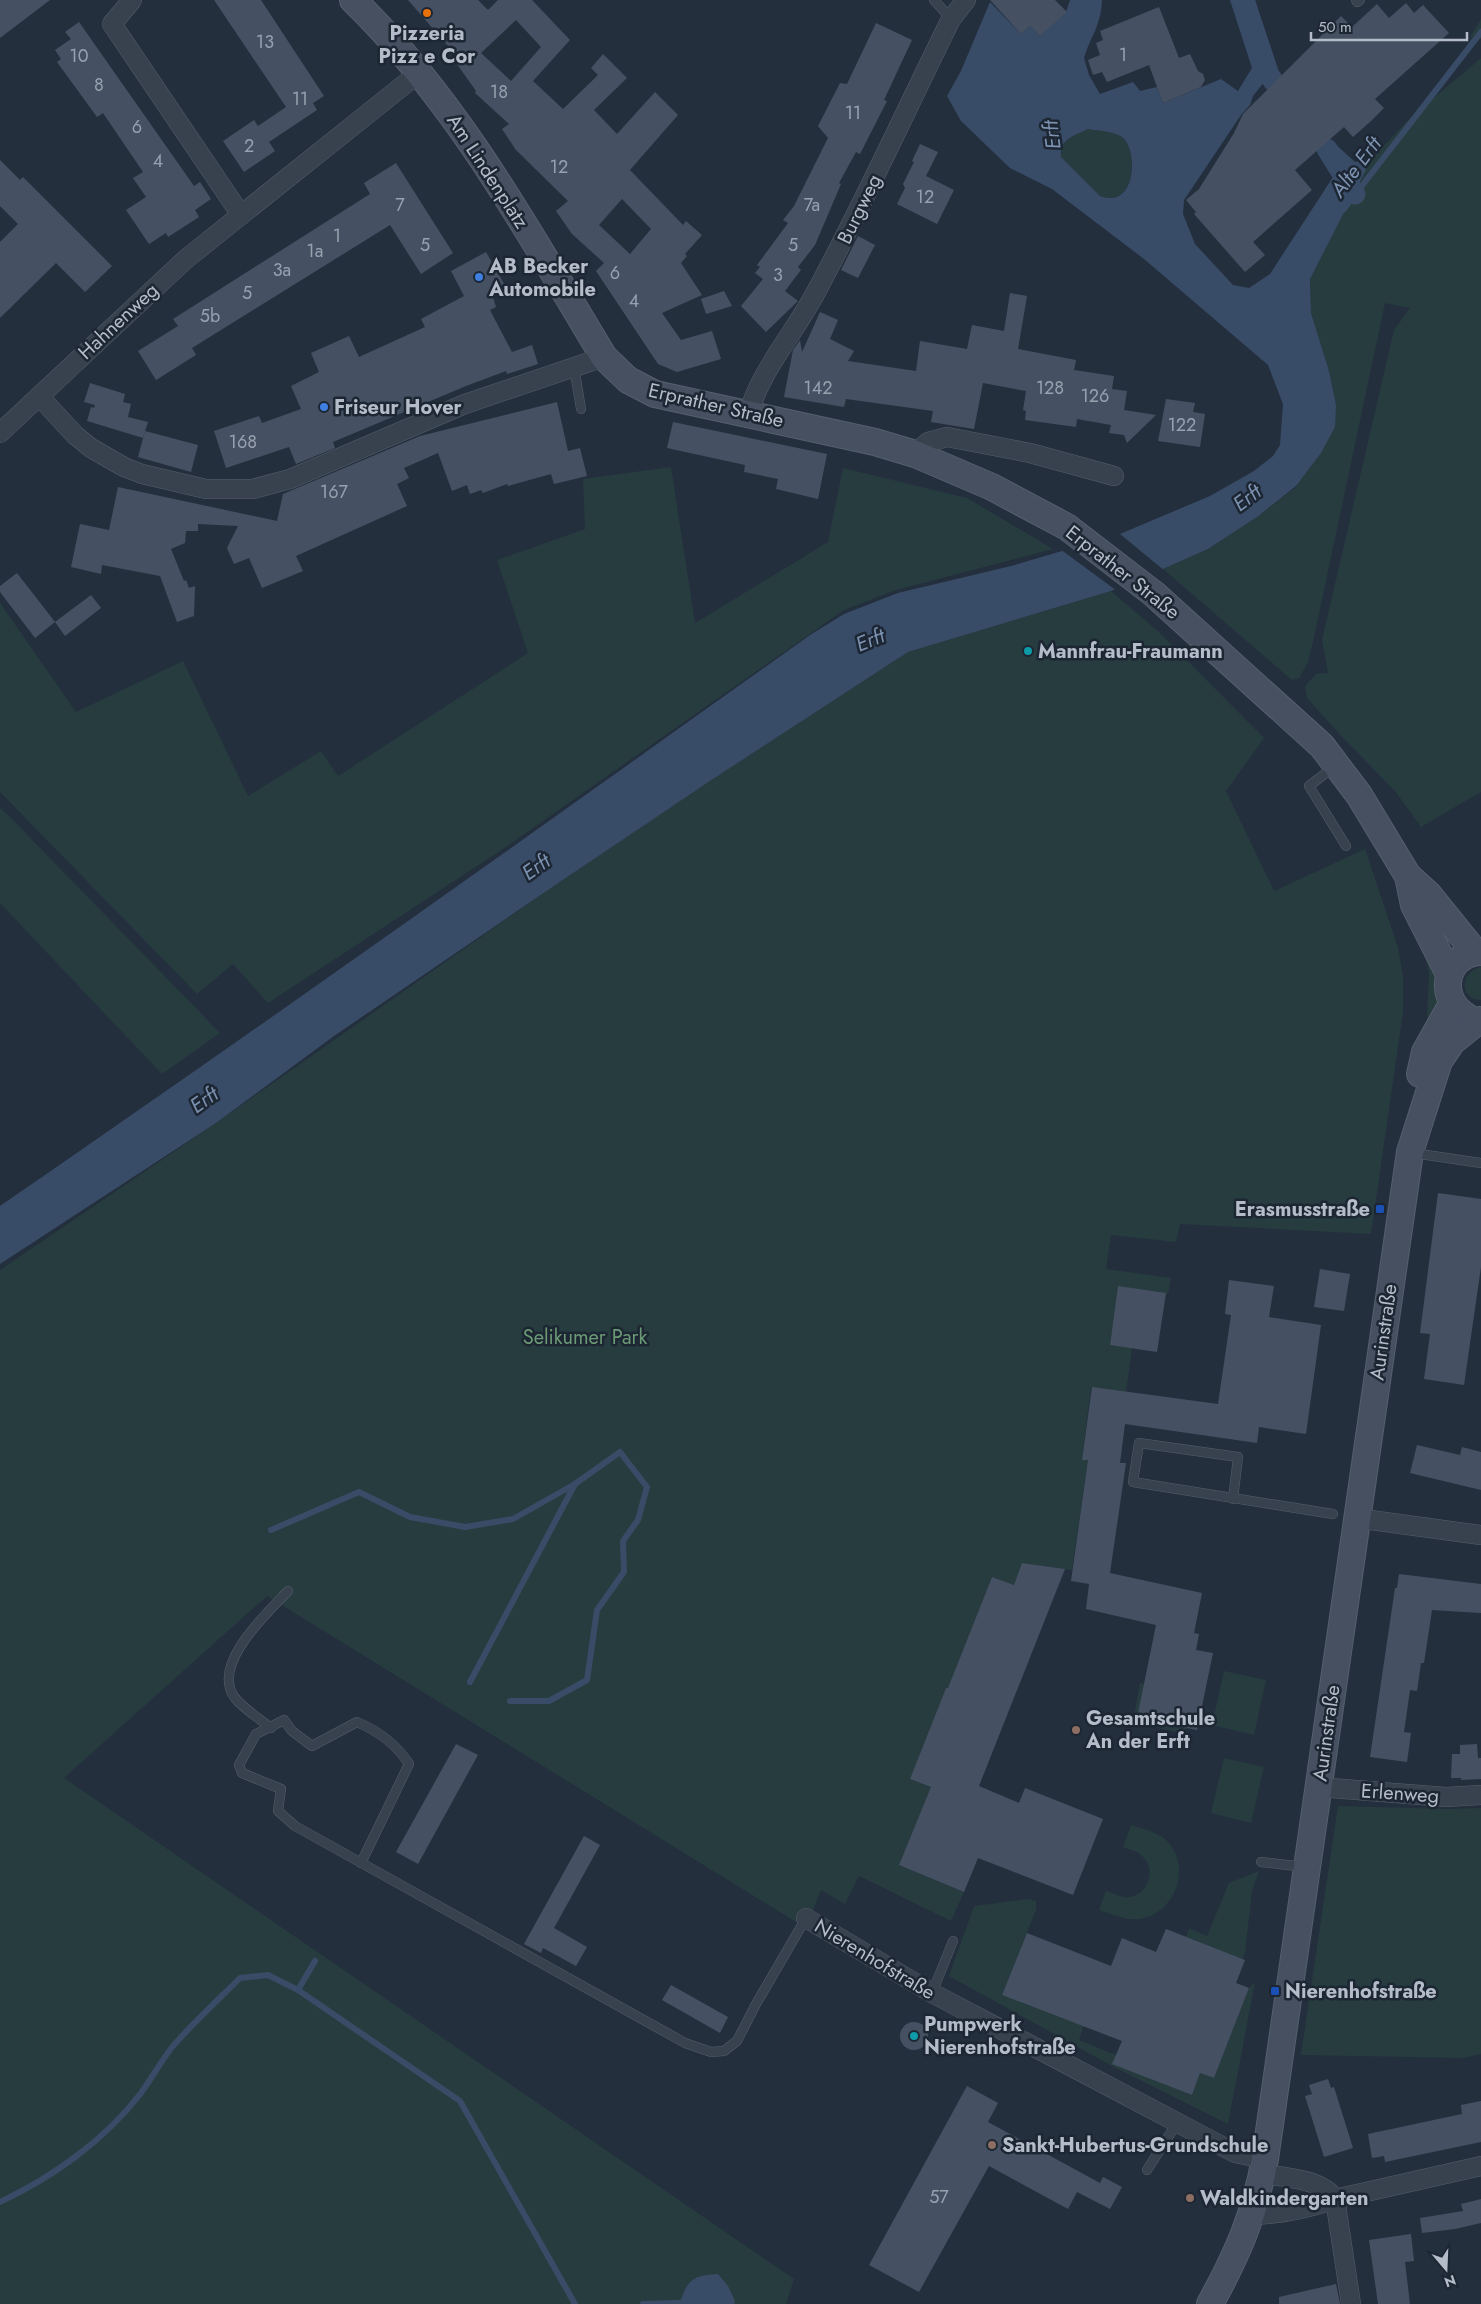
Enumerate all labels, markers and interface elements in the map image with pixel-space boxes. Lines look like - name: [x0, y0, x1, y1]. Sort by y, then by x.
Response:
- marker: Pizzeria Pizz e Cor: [421, 7, 433, 19]
- scale bar: [1311, 10, 1467, 42]
- text: 50 m: [1318, 16, 1352, 38]
- place label: Pizzeria Pizz e Cor: [379, 19, 476, 71]
- house number: 13: [256, 29, 274, 55]
- house number: 1: [1119, 42, 1127, 68]
- house number: 10: [70, 43, 89, 69]
- house number: 8: [94, 72, 104, 98]
- house number: 18: [490, 79, 508, 105]
- house number: 11: [292, 86, 308, 112]
- house number: 11: [845, 100, 861, 126]
- street label: Am Lindenplatz: [440, 108, 536, 234]
- house number: 6: [132, 114, 142, 140]
- water label: Erft: [1035, 118, 1069, 151]
- water label: Alte Erft: [1323, 130, 1389, 204]
- house number: 2: [244, 133, 254, 159]
- house number: 4: [153, 148, 163, 174]
- house number: 12: [550, 154, 568, 180]
- street label: Burgweg: [830, 169, 889, 249]
- house number: 12: [916, 184, 934, 210]
- house number: 7: [395, 192, 405, 218]
- house number: 7a: [804, 192, 820, 218]
- house number: 1: [333, 223, 341, 249]
- house number: 5: [420, 232, 430, 258]
- house number: 5: [788, 232, 798, 258]
- house number: 1a: [307, 238, 323, 264]
- place label: AB Becker Automobile: [488, 252, 596, 304]
- house number: 3a: [273, 257, 291, 283]
- house number: 6: [610, 260, 620, 286]
- house number: 3: [773, 262, 783, 288]
- marker: AB Becker Automobile: [473, 271, 485, 283]
- street label: Hahnenweg: [72, 276, 165, 366]
- house number: 5: [242, 280, 252, 306]
- house number: 4: [629, 288, 639, 314]
- house number: 5b: [200, 303, 220, 329]
- house number: 142: [804, 375, 832, 401]
- house number: 128: [1036, 375, 1064, 401]
- street label: Erprather Straße: [645, 376, 786, 435]
- house number: 126: [1081, 383, 1109, 409]
- place label: Friseur Hover: [334, 393, 463, 422]
- marker: Friseur Hover: [318, 401, 330, 413]
- house number: 122: [1168, 412, 1196, 438]
- house number: 168: [229, 429, 257, 455]
- water label: Erft: [1226, 477, 1268, 519]
- house number: 167: [320, 479, 349, 505]
- street label: Erprather Straße: [1059, 518, 1186, 626]
- water label: Erft: [851, 620, 890, 659]
- place label: Mannfrau-Fraumann: [1038, 637, 1223, 666]
- marker: Mannfrau-Fraumann: [1022, 645, 1034, 657]
- water label: Erft: [516, 846, 557, 888]
- water label: Erft: [184, 1079, 225, 1121]
- place label: Erasmusstraße: [1235, 1195, 1370, 1224]
- marker: Erasmusstraße: [1374, 1203, 1386, 1215]
- street label: Aurinstraße: [1362, 1282, 1405, 1382]
- park label: Selikumer Park: [523, 1323, 647, 1352]
- street label: Aurinstraße: [1305, 1683, 1348, 1783]
- place label: Gesamtschule An der Erft: [1085, 1704, 1215, 1756]
- marker: Gesamtschule An der Erft: [1070, 1724, 1082, 1736]
- street label: Erlenweg: [1360, 1776, 1440, 1811]
- street label: Nierenhofstraße: [809, 1912, 941, 2007]
- place label: Nierenhofstraße: [1285, 1977, 1437, 2006]
- marker: Nierenhofstraße: [1269, 1985, 1281, 1997]
- place label: Pumpwerk Nierenhofstraße: [924, 2010, 1076, 2062]
- marker: Pumpwerk Nierenhofstraße: [908, 2030, 920, 2042]
- place label: Sankt-Hubertus-Grundschule: [1002, 2131, 1268, 2160]
- marker: Sankt-Hubertus-Grundschule: [986, 2139, 998, 2151]
- house number: 57: [929, 2184, 949, 2210]
- place label: Waldkindergarten: [1200, 2184, 1369, 2213]
- marker: Waldkindergarten: [1184, 2192, 1196, 2204]
- north arrow: [1421, 2244, 1471, 2294]
- text: N: [1442, 2270, 1459, 2293]

